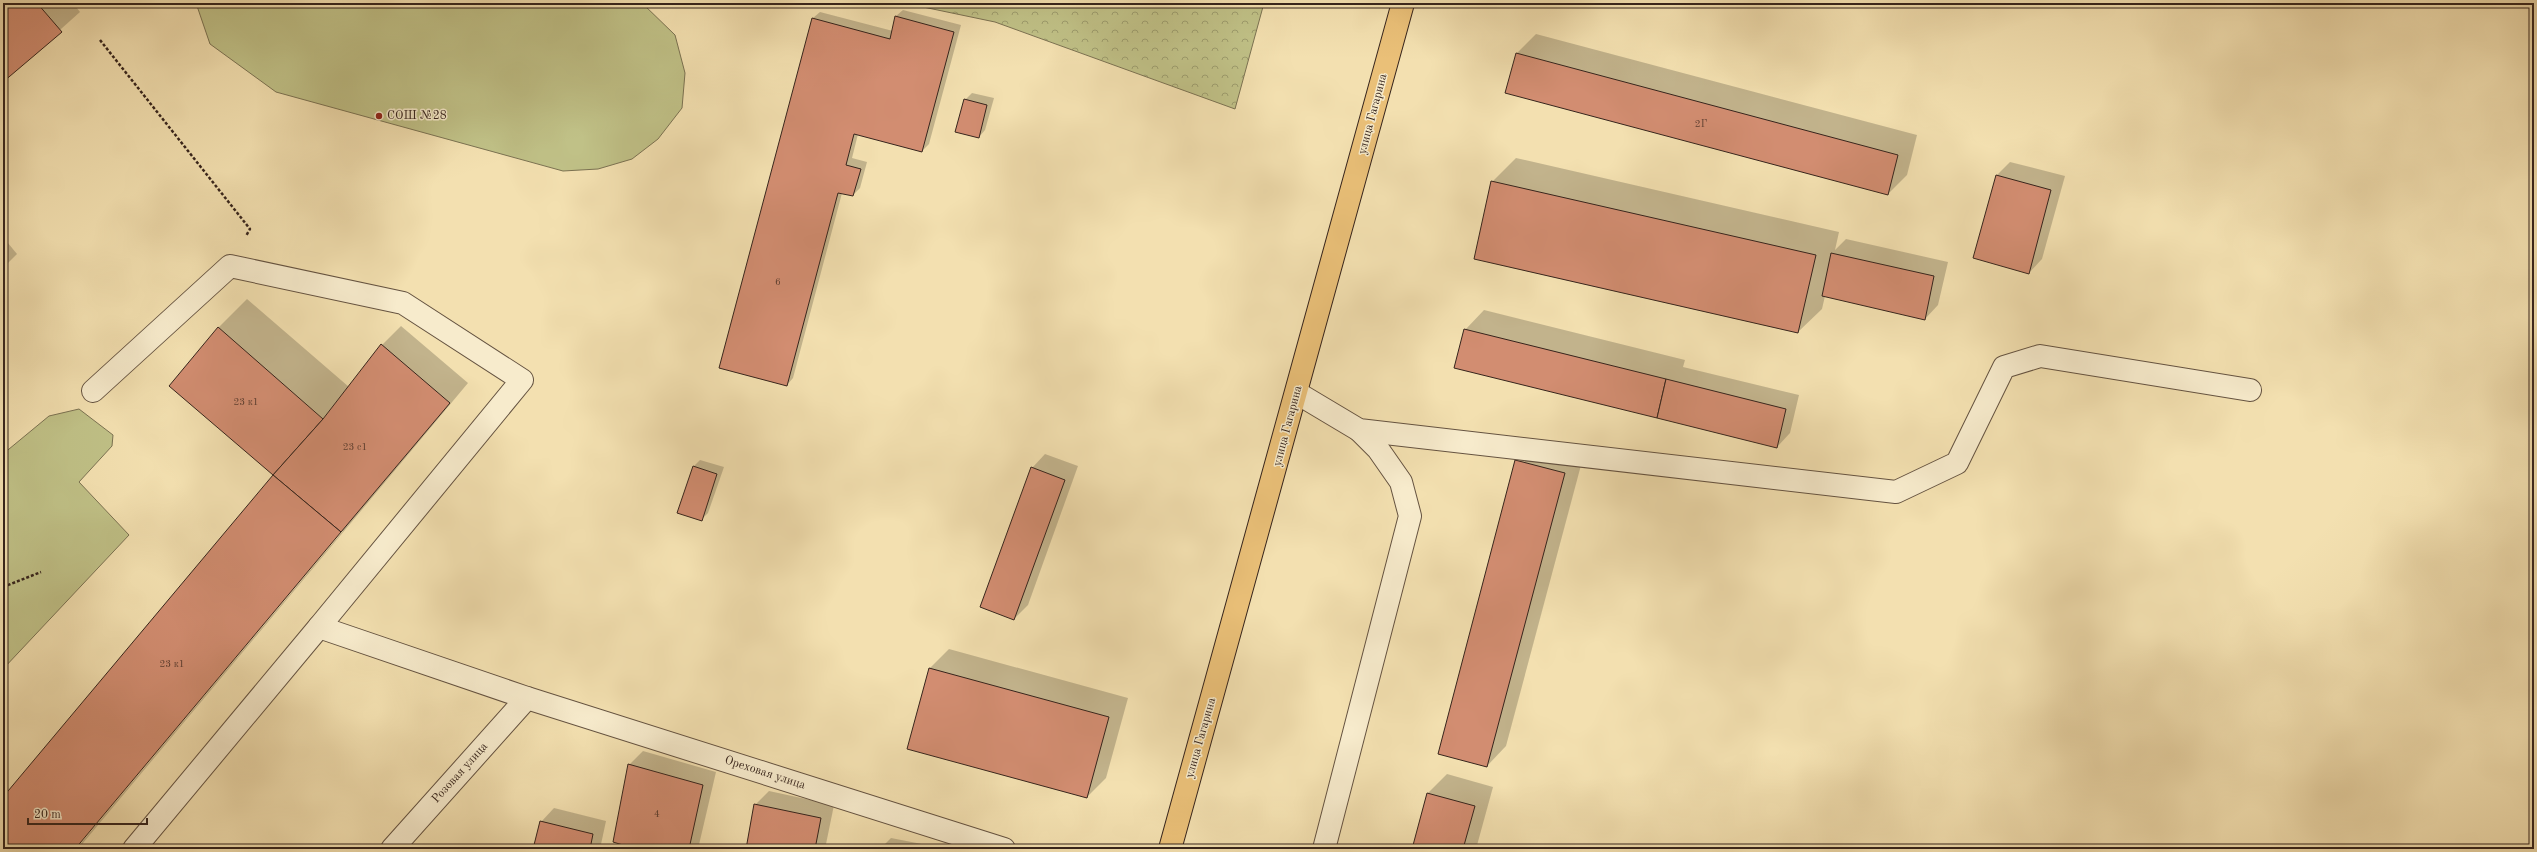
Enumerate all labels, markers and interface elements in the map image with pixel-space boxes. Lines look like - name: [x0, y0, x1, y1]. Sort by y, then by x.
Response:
- street label: улица Гагарина: [1356, 72, 1390, 156]
- place label: СОШ №28: [387, 110, 447, 122]
- marker: СОШ №28: [374, 111, 384, 121]
- house number: 2Г: [1695, 119, 1707, 129]
- house number: 6: [775, 277, 781, 287]
- street label: улица Гагарина: [1271, 384, 1305, 468]
- house number: 23 к1: [233, 397, 259, 407]
- house number: 23 с1: [343, 442, 367, 452]
- house number: 23 к1: [159, 659, 185, 669]
- street label: улица Гагарина: [1184, 696, 1218, 780]
- street label: Розовая улица: [430, 740, 490, 805]
- street label: Ореховая улица: [723, 754, 807, 792]
- scale bar: [28, 800, 147, 826]
- text: 20 m: [34, 809, 61, 821]
- house number: 4: [654, 809, 660, 819]

